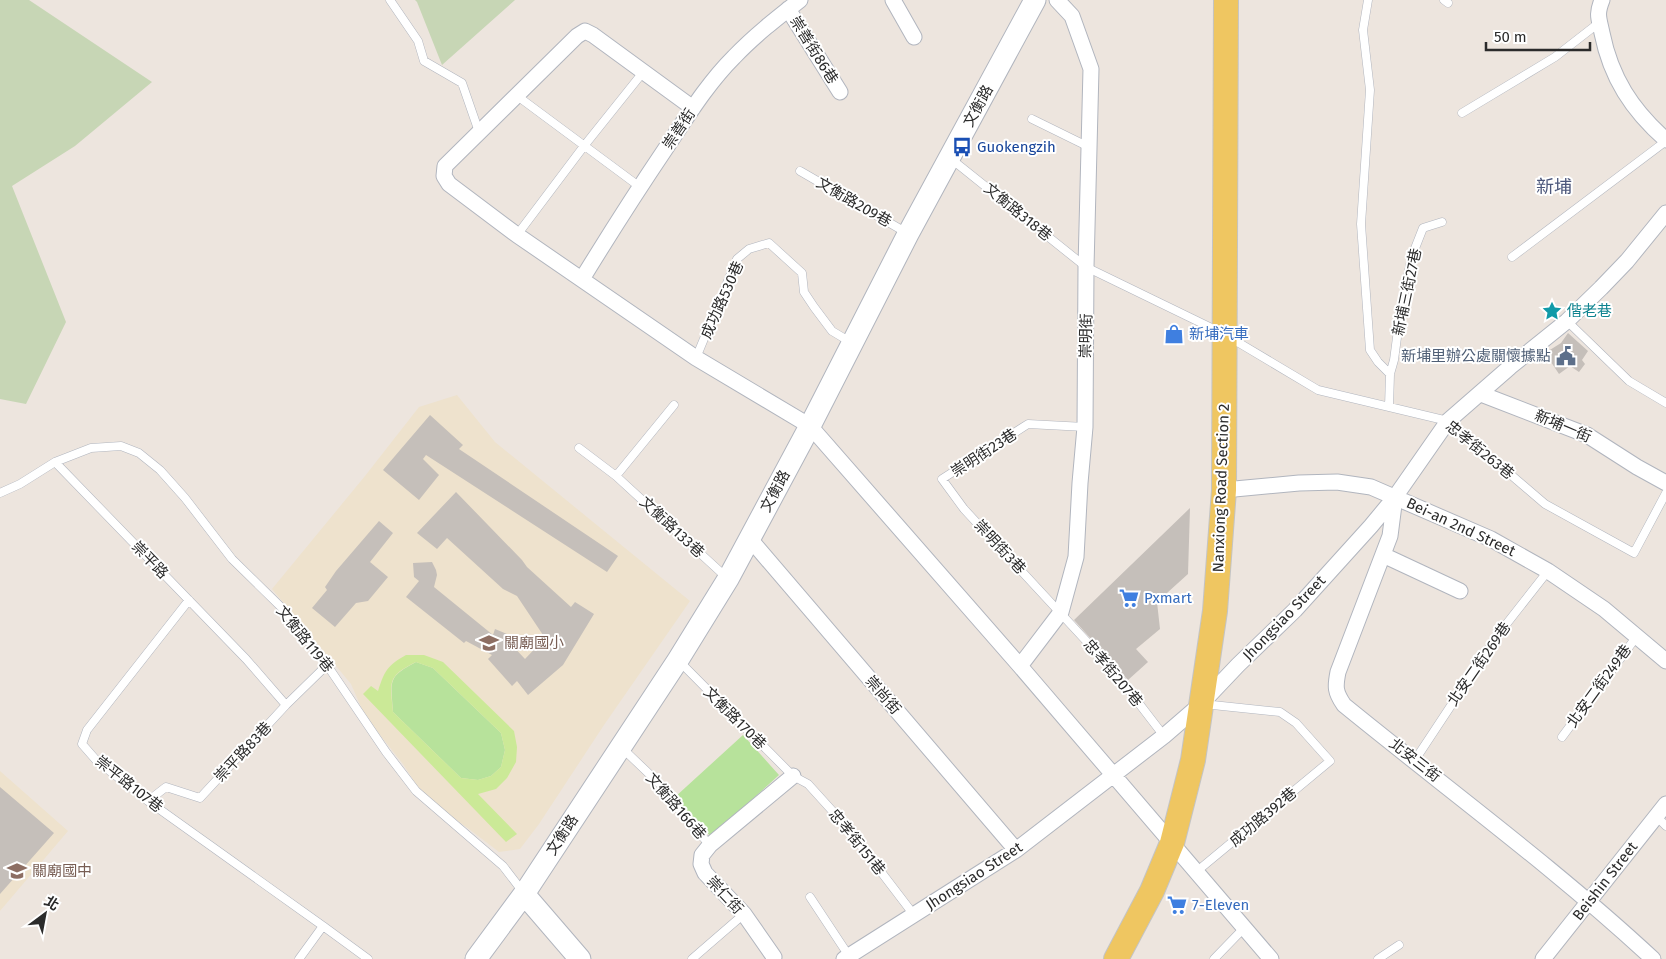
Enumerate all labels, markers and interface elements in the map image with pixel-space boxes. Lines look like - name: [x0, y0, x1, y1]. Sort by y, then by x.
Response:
- street label: 崇善街86巷: [786, 13, 842, 87]
- scale bar: [1486, 20, 1590, 52]
- text: 50 m: [1494, 28, 1527, 46]
- street label: 文衡路: [959, 82, 997, 130]
- street label: 崇善街: [659, 105, 699, 153]
- bus stop icon: Guokengzih: [951, 136, 973, 158]
- place label: Guokengzih: [977, 138, 1056, 156]
- street label: 文衡路209巷: [813, 173, 895, 231]
- district label: 新埔: [1536, 176, 1572, 198]
- street label: 文衡路318巷: [981, 179, 1055, 245]
- street label: 新埔三街27巷: [1389, 247, 1425, 337]
- street label: 成功路530巷: [697, 258, 747, 342]
- place icon: 偕老巷: [1541, 300, 1563, 322]
- place label: 偕老巷: [1567, 302, 1612, 320]
- street label: 崇明街: [1077, 313, 1095, 359]
- shop icon: 新埔汽車: [1163, 323, 1185, 345]
- place label: 新埔汽車: [1189, 325, 1249, 343]
- public building icon: 新埔里辦公處關懷據點: [1555, 345, 1577, 367]
- place label: 新埔里辦公處關懷據點: [1401, 347, 1551, 365]
- street label: Nanxiong Road Section 2: [1209, 403, 1233, 573]
- street label: 新埔一街: [1532, 406, 1594, 446]
- street label: 忠孝街263巷: [1442, 417, 1518, 483]
- street label: 崇明街23巷: [948, 425, 1020, 481]
- street label: 文衡路: [756, 467, 794, 515]
- street label: 文衡路133巷: [636, 493, 708, 561]
- street label: Bei-an 2nd Street: [1404, 494, 1519, 560]
- street label: 崇明街3巷: [970, 516, 1030, 578]
- street label: 崇平路: [128, 538, 172, 582]
- street label: Jhongsiao Street: [1239, 571, 1330, 664]
- supermarket icon: Pxmart: [1118, 587, 1140, 609]
- place label: Pxmart: [1144, 589, 1193, 607]
- street label: 文衡路119巷: [273, 602, 337, 676]
- street label: 北安二街269巷: [1443, 619, 1515, 709]
- school or university icon: 關廟國小: [478, 632, 500, 654]
- place label: 關廟國小: [504, 634, 564, 652]
- street label: 忠孝街207巷: [1080, 636, 1146, 710]
- street label: 北安二街249巷: [1563, 641, 1635, 731]
- street label: 崇尚街: [861, 672, 905, 718]
- street label: 文衡路170巷: [700, 683, 770, 753]
- street label: 崇平路83巷: [211, 718, 275, 786]
- street label: 北安三街: [1386, 734, 1444, 786]
- street label: 崇平路107巷: [91, 752, 167, 816]
- street label: 文衡路166巷: [642, 769, 710, 843]
- street label: 成功路392巷: [1226, 784, 1300, 850]
- street label: 忠孝街151巷: [825, 805, 889, 879]
- street label: 文衡路: [542, 811, 582, 859]
- street label: Jhongsiao Street: [922, 838, 1026, 914]
- street label: Beishin Street: [1569, 838, 1642, 924]
- school or university icon: 關廟國中: [6, 860, 28, 882]
- place label: 關廟國中: [32, 862, 92, 880]
- street label: 崇仁街: [703, 872, 747, 918]
- north arrow: [20, 889, 70, 939]
- text: 北: [41, 892, 62, 914]
- supermarket icon: 7-Eleven: [1166, 894, 1188, 916]
- place label: 7-Eleven: [1192, 896, 1249, 914]

